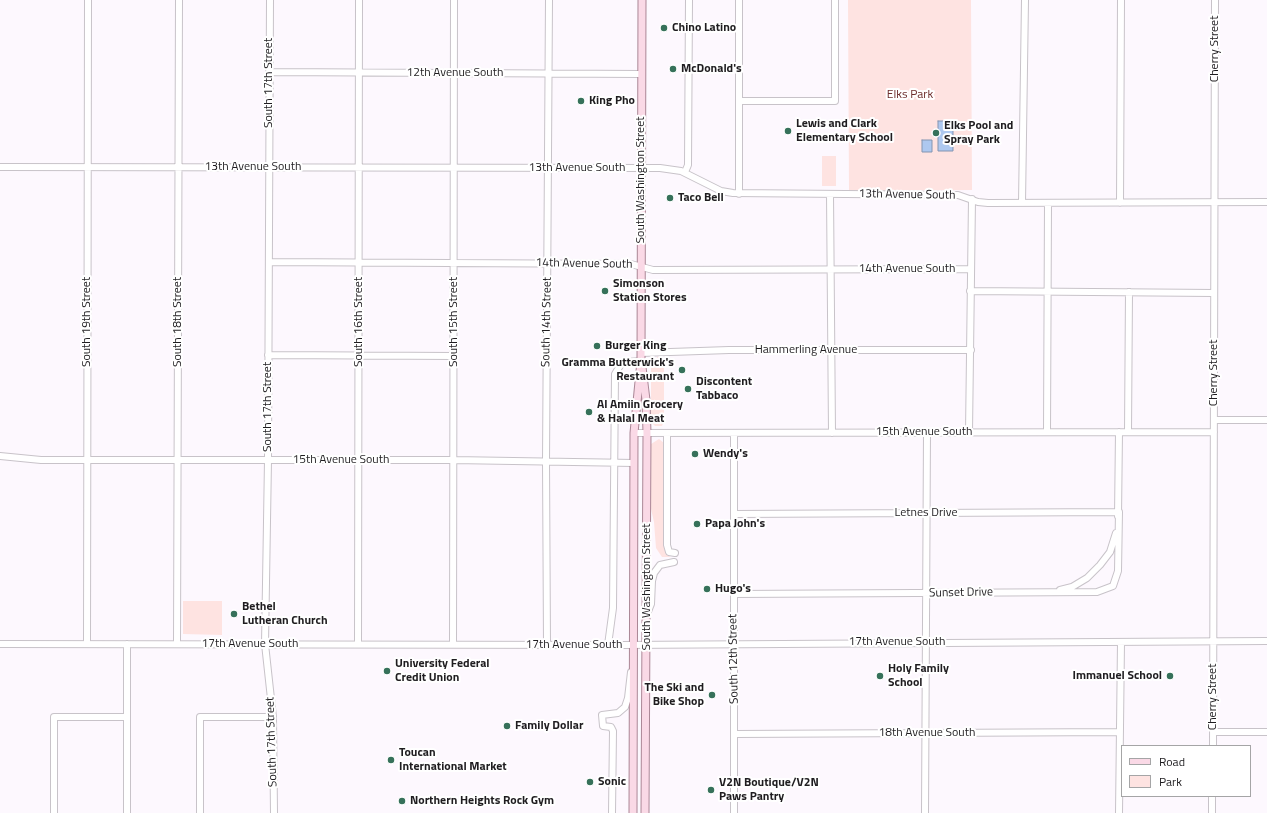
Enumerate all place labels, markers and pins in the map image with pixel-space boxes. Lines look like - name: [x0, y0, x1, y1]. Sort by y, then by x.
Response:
- place label: Chino Latino: [672, 21, 736, 35]
- marker: Chino Latino: [659, 23, 669, 33]
- place label: McDonald's: [681, 62, 742, 76]
- marker: McDonald's: [668, 64, 678, 74]
- place label: King Pho: [589, 94, 635, 108]
- marker: King Pho: [576, 96, 586, 106]
- place label: Lewis and Clark Elementary School: [796, 117, 893, 145]
- place label: Elks Pool and Spray Park: [944, 119, 1013, 147]
- marker: Lewis and Clark Elementary School: [783, 126, 793, 136]
- marker: Elks Pool and Spray Park: [931, 128, 941, 138]
- place label: Taco Bell: [678, 191, 724, 205]
- marker: Taco Bell: [665, 193, 675, 203]
- place label: Simonson Station Stores: [613, 277, 687, 305]
- marker: Simonson Station Stores: [600, 286, 610, 296]
- place label: Burger King: [605, 339, 666, 353]
- marker: Burger King: [592, 341, 602, 351]
- place label: Gramma Butterwick's Restaurant: [561, 356, 674, 384]
- marker: Gramma Butterwick's Restaurant: [677, 365, 687, 375]
- place label: Discontent Tabbaco: [696, 375, 752, 403]
- marker: Discontent Tabbaco: [683, 384, 693, 394]
- place label: Al Amiin Grocery & Halal Meat: [597, 398, 683, 426]
- marker: Al Amiin Grocery & Halal Meat: [584, 407, 594, 417]
- place label: Wendy's: [703, 447, 748, 461]
- marker: Wendy's: [690, 449, 700, 459]
- place label: Papa John's: [705, 517, 765, 531]
- marker: Papa John's: [692, 519, 702, 529]
- place label: Hugo's: [715, 582, 751, 596]
- marker: Hugo's: [702, 584, 712, 594]
- place label: Bethel Lutheran Church: [242, 600, 328, 628]
- marker: Bethel Lutheran Church: [229, 609, 239, 619]
- place label: University Federal Credit Union: [395, 657, 490, 685]
- place label: Holy Family School: [888, 662, 949, 690]
- marker: University Federal Credit Union: [382, 666, 392, 676]
- place label: Immanuel School: [1073, 669, 1162, 683]
- marker: Holy Family School: [875, 671, 885, 681]
- marker: Immanuel School: [1165, 671, 1175, 681]
- place label: The Ski and Bike Shop: [644, 681, 704, 709]
- marker: The Ski and Bike Shop: [707, 690, 717, 700]
- place label: Family Dollar: [515, 719, 583, 733]
- marker: Family Dollar: [502, 721, 512, 731]
- place label: Toucan International Market: [399, 746, 507, 774]
- marker: Toucan International Market: [386, 755, 396, 765]
- place label: Sonic: [598, 775, 626, 789]
- place label: V2N Boutique/V2N Paws Pantry: [719, 776, 819, 804]
- marker: Sonic: [585, 777, 595, 787]
- marker: V2N Boutique/V2N Paws Pantry: [706, 785, 716, 795]
- place label: Northern Heights Rock Gym: [410, 794, 554, 808]
- marker: Northern Heights Rock Gym: [397, 796, 407, 806]

